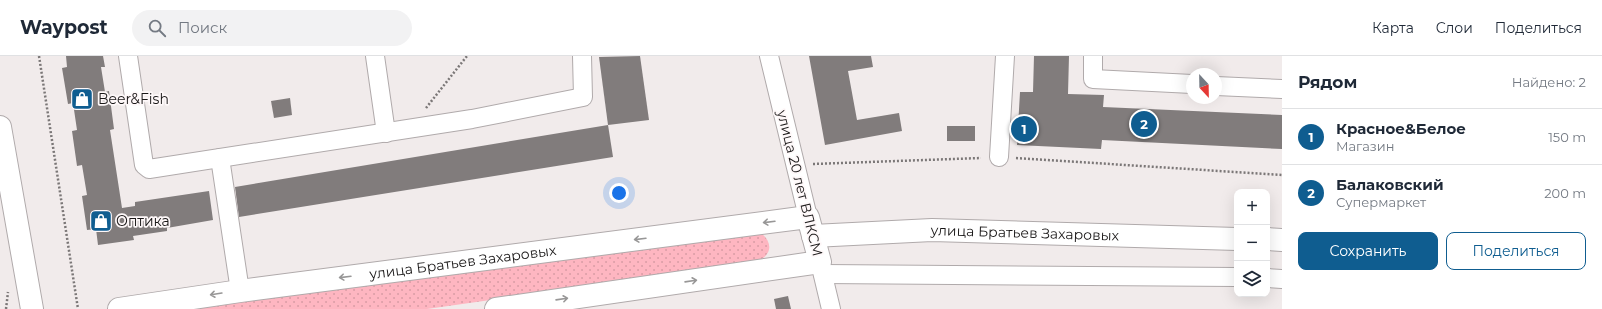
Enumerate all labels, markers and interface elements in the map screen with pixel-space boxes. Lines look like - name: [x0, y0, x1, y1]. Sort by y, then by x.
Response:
- search box: [132, 10, 412, 46]
- text: Waypost: [20, 16, 108, 39]
- icon: search: [146, 17, 168, 39]
- text: Поиск: [178, 18, 227, 37]
- text: Карта: [1372, 19, 1414, 37]
- text: Слои: [1436, 19, 1473, 37]
- text: Поделиться: [1495, 19, 1582, 37]
- north arrow: [1186, 68, 1222, 104]
- text: Рядом: [1298, 72, 1357, 92]
- text: Найдено: 2: [1512, 74, 1586, 90]
- shop icon: Beer&Fish: [69, 86, 95, 112]
- place label: Beer&Fish: [98, 90, 169, 108]
- street label: улица 20 лет ВЛКСМ: [773, 107, 827, 258]
- pin: 2: [1131, 109, 1157, 139]
- pin: 1: [1011, 114, 1037, 144]
- text: Красное&Белое: [1336, 119, 1466, 138]
- text: 1: [1308, 129, 1314, 145]
- text: 150 m: [1548, 129, 1586, 145]
- text: Магазин: [1336, 138, 1395, 154]
- text: Балаковский: [1336, 175, 1444, 194]
- your location: [609, 183, 629, 203]
- text: 2: [1307, 185, 1315, 201]
- text: 200 m: [1544, 185, 1586, 201]
- map controls: [1234, 189, 1270, 297]
- button: +: [1234, 189, 1270, 225]
- text: Супермаркет: [1336, 194, 1426, 210]
- shop icon: Оптика: [88, 208, 114, 234]
- place label: Оптика: [116, 212, 170, 230]
- one-way arrow: [763, 218, 776, 226]
- street label: улица Братьев Захаровых: [929, 221, 1120, 245]
- button: −: [1234, 225, 1270, 261]
- button: Сохранить: [1298, 232, 1438, 270]
- button: Поделиться: [1446, 232, 1586, 270]
- one-way arrow: [634, 235, 647, 242]
- street label: улица Братьев Захаровых: [367, 241, 558, 283]
- button: layers: [1234, 261, 1270, 297]
- one-way arrow: [339, 273, 352, 281]
- one-way arrow: [684, 277, 697, 285]
- one-way arrow: [210, 290, 223, 298]
- one-way arrow: [556, 295, 569, 303]

